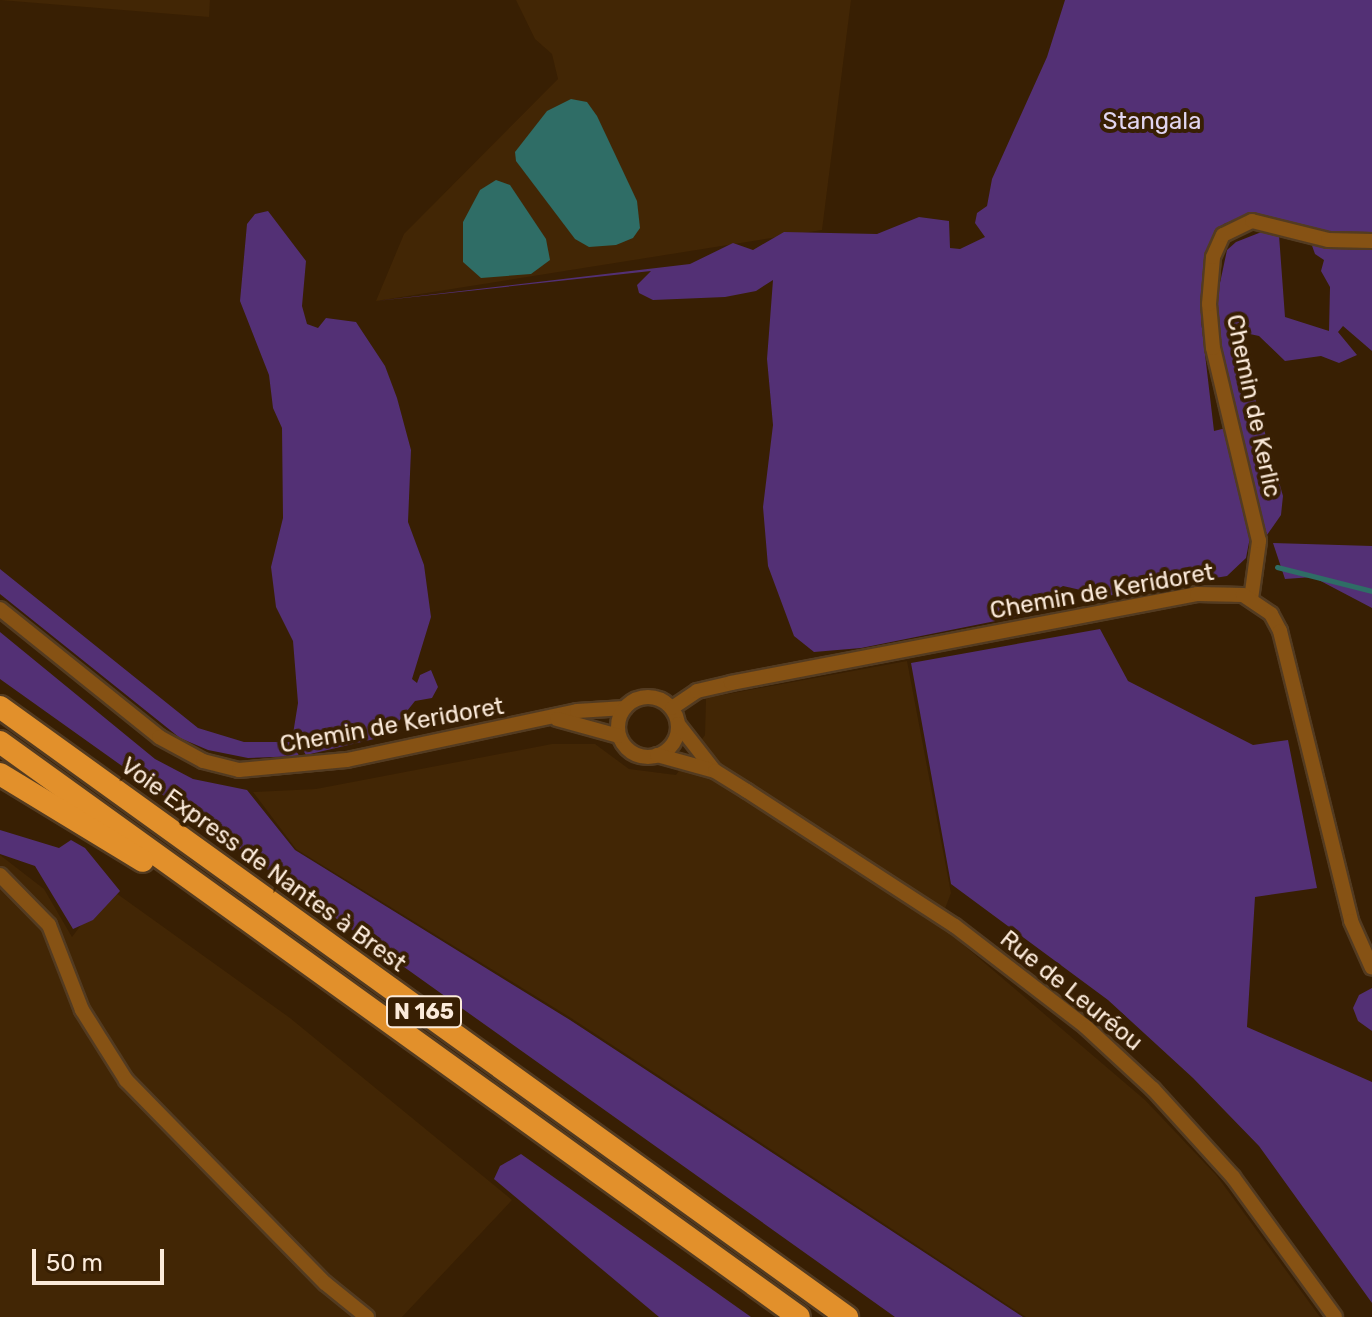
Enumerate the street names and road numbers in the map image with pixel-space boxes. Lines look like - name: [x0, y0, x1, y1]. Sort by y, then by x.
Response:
- street label: Chemin de Kerlic: [1220, 312, 1286, 500]
- street label: Chemin de Keridoret: [988, 558, 1216, 626]
- street label: Chemin de Keridoret: [278, 692, 506, 760]
- street label: Voie Express de Nantes à Brest: [115, 752, 411, 978]
- street label: Rue de Leuréou: [994, 925, 1148, 1057]
- road number: N 165: [386, 994, 462, 1030]

